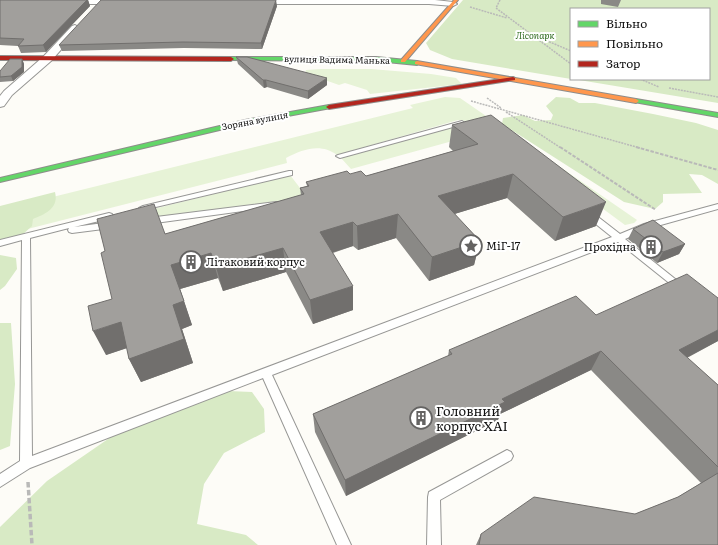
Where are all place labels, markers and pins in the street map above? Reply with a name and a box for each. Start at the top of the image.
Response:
place icon: МіГ-17 [458,233,484,259]
building icon: Прохідна [638,234,664,260]
place label: МіГ-17 [486,237,521,253]
place label: Прохідна [584,238,636,254]
building icon: Літаковий корпус [178,249,204,275]
place label: Літаковий корпус [206,253,305,269]
place label: Головний корпус ХАІ [436,401,508,435]
building icon: Головний корпус ХАІ [408,405,434,431]

